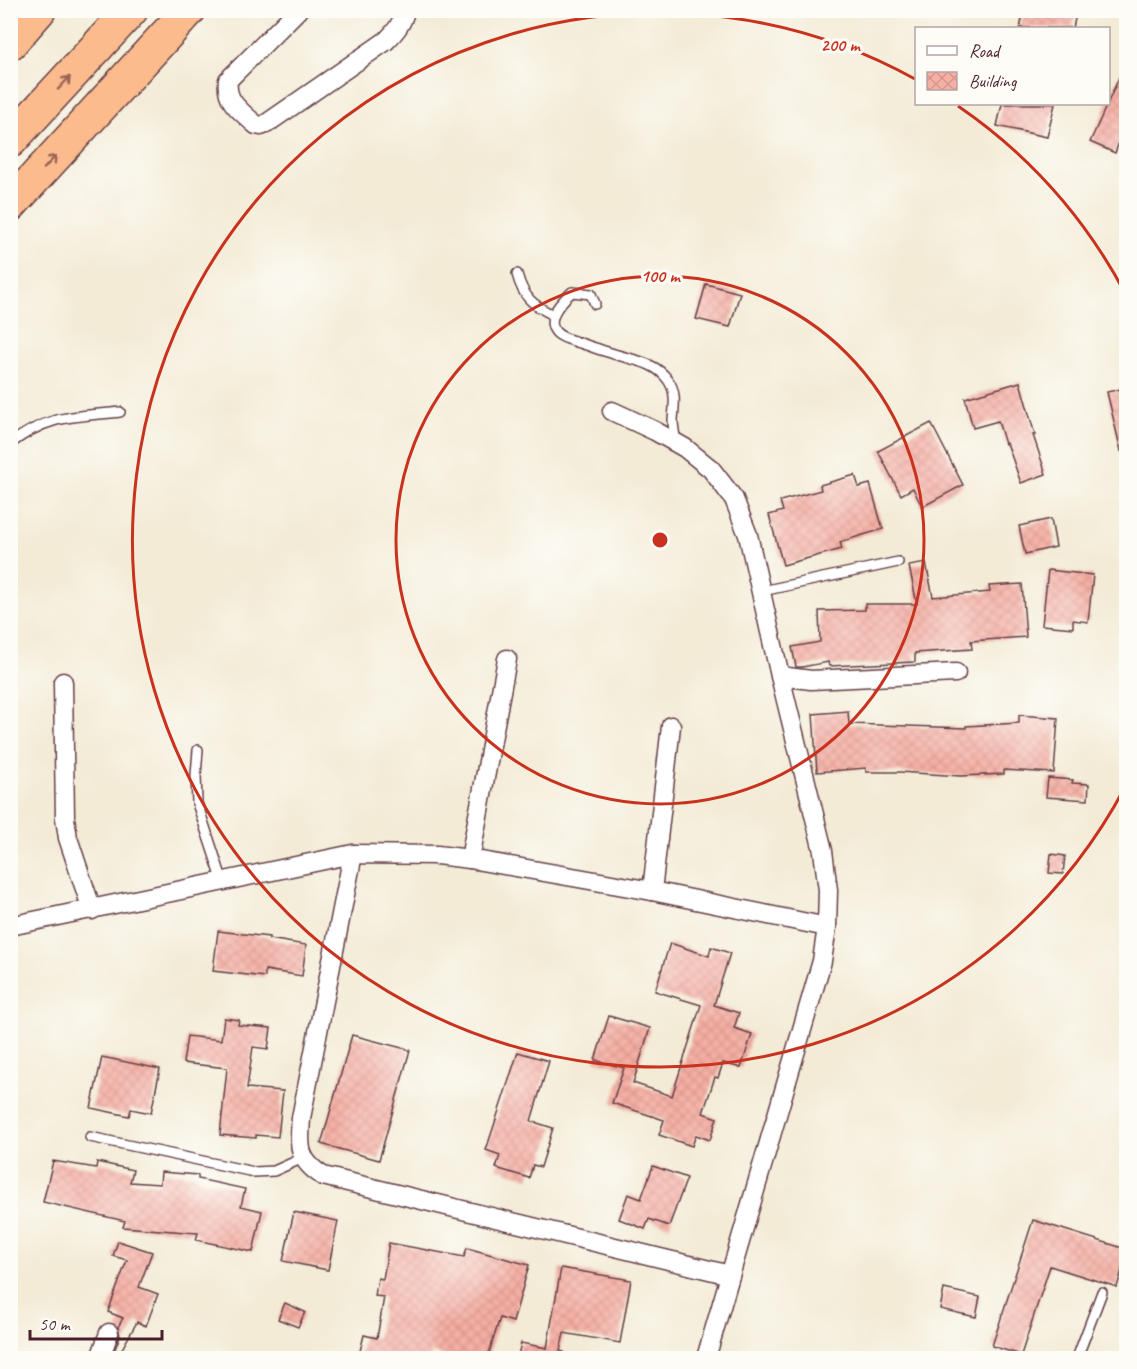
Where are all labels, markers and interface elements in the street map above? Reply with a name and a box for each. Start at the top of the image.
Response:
legend [915,27,1110,105]
text: 200 m [821,34,861,56]
text: Road [969,40,1002,62]
text: Building [969,70,1018,92]
one-way arrow [57,75,71,90]
one-way arrow [43,155,57,170]
text: 100 m [641,265,681,287]
centre of rings [650,530,670,550]
scale bar [30,1303,162,1341]
text: 50 m [39,1313,72,1335]

